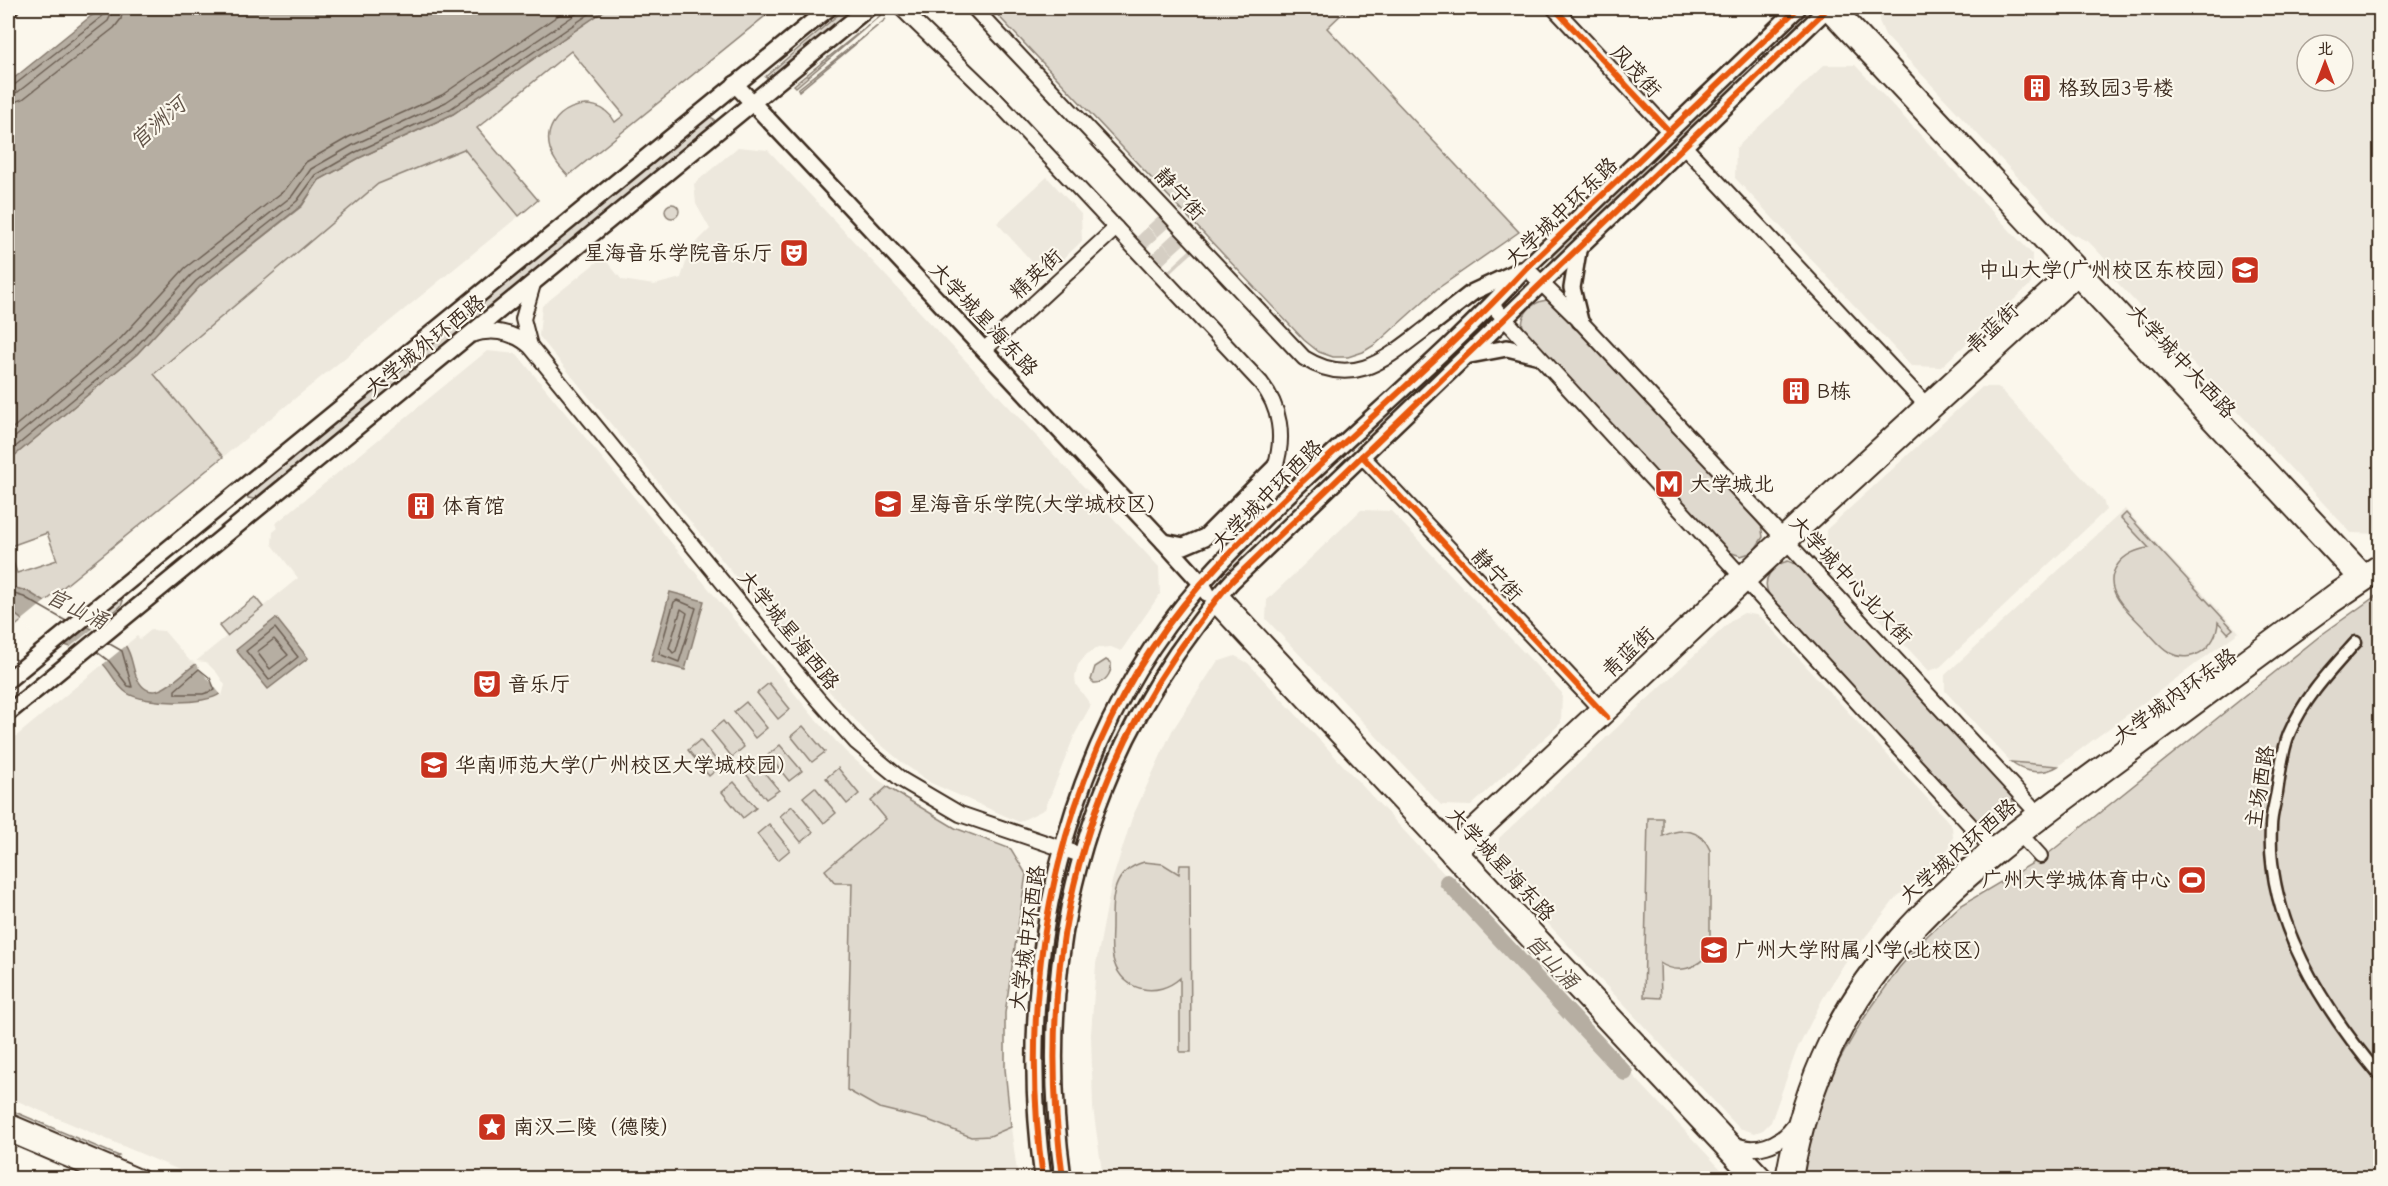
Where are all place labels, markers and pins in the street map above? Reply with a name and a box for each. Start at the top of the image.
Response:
building icon: 格致园3号楼 [2021,72,2053,104]
place label: 格致园3号楼 [2058,76,2174,100]
theatre icon: 星海音乐学院音乐厅 [778,237,810,269]
place label: 星海音乐学院音乐厅 [584,241,773,265]
school or university icon: 中山大学(广州校区东校园) [2229,254,2261,286]
place label: 中山大学(广州校区东校园) [1978,258,2224,282]
building icon: B栋 [1780,375,1812,407]
place label: B栋 [1817,379,1851,403]
metro station icon: 大学城北 [1653,468,1685,500]
place label: 大学城北 [1690,472,1774,496]
school or university icon: 星海音乐学院(大学城校区) [872,488,904,520]
building icon: 体育馆 [405,490,437,522]
place label: 星海音乐学院(大学城校区) [909,492,1155,516]
place label: 体育馆 [442,494,505,518]
theatre icon: 音乐厅 [471,668,503,700]
place label: 音乐厅 [508,672,571,696]
school or university icon: 华南师范大学(广州校区大学城校园) [418,749,450,781]
place label: 华南师范大学(广州校区大学城校园) [455,753,785,777]
sports icon: 广州大学城体育中心 [2176,864,2208,896]
place label: 广州大学城体育中心 [1982,868,2171,892]
school or university icon: 广州大学附属小学(北校区) [1698,934,1730,966]
place label: 广州大学附属小学(北校区) [1735,938,1981,962]
place icon: 南汉二陵（德陵） [476,1111,508,1143]
place label: 南汉二陵（德陵） [513,1115,681,1139]

